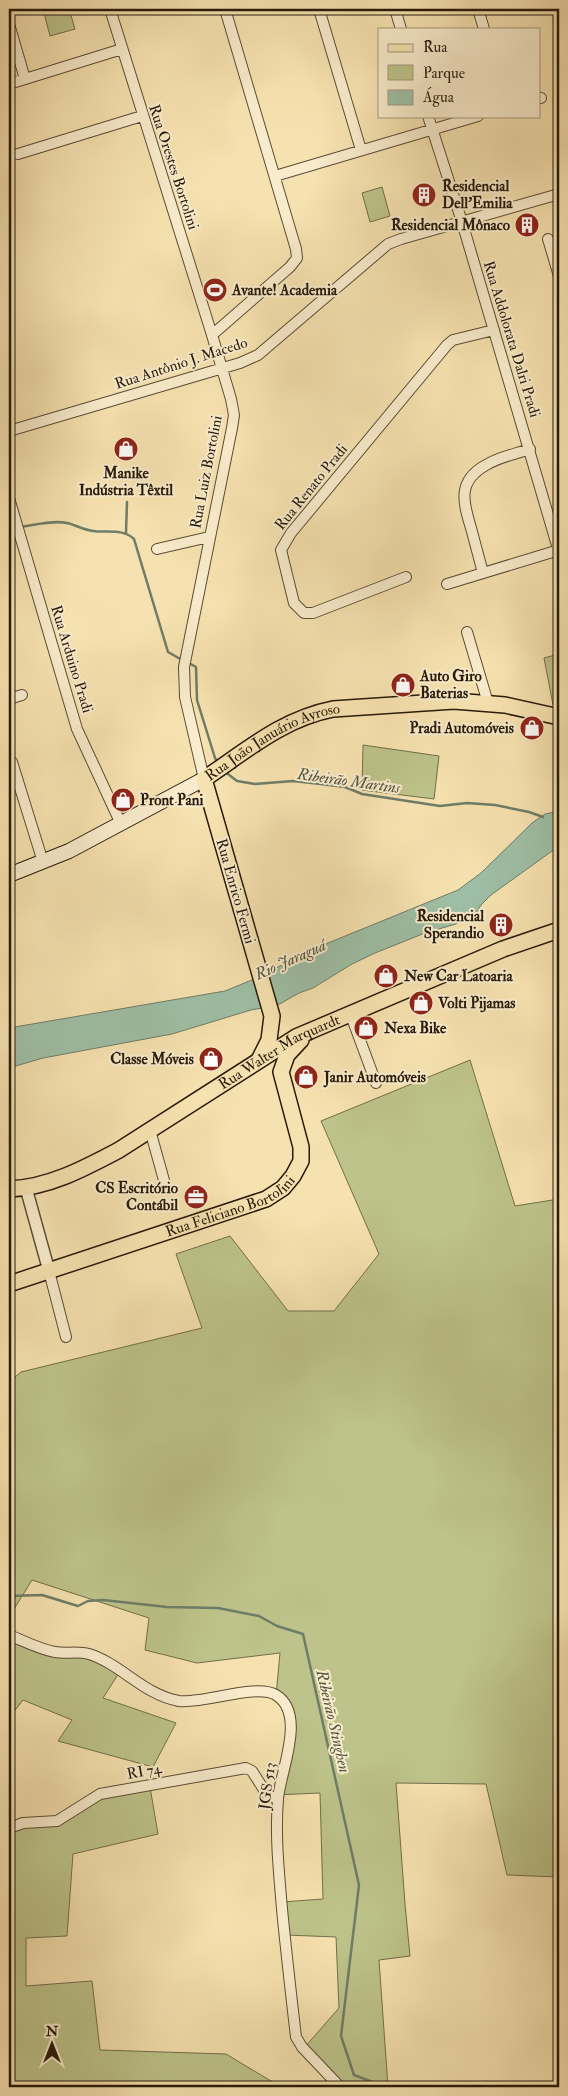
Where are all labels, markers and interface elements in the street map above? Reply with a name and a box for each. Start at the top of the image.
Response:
legend [378,28,540,118]
text: Rua [423,38,448,57]
text: Parque [423,64,465,83]
text: Água [422,86,455,107]
street label: Rua Orestes Bortolini [144,102,203,232]
place label: Residencial Dell'Emilia [442,177,513,213]
building icon: Residencial Dell'Emilia [411,182,437,208]
building icon: Residencial Mônaco [514,212,540,238]
place label: Residencial Mônaco [391,216,511,235]
street label: Rua Addolorata Dalri Pradi [479,259,544,420]
sports icon: Avante! Academia [202,277,228,303]
place label: Avante! Academia [231,281,338,300]
street label: Rua Antônio J. Macedo [112,333,250,395]
street label: Rua Luiz Bortolini [186,414,227,530]
shop icon: Manike Indústria Têxtil [113,436,139,462]
street label: Rua Renato Pradi [271,440,352,534]
place label: Manike Indústria Têxtil [79,464,173,500]
street label: Rua Arduino Pradi [46,603,97,715]
place label: Auto Giro Baterias [419,667,482,703]
shop icon: Auto Giro Baterias [390,672,416,698]
street label: Rua João Januário Ayroso [202,700,340,786]
shop icon: Pradi Automóveis [519,715,545,741]
place label: Pradi Automóveis [409,719,514,738]
water label: Ribeirão Martins [295,764,402,798]
shop icon: Pront Pani [110,787,136,813]
place label: Pront Pani [140,791,203,810]
street label: Rua Enrico Fermi [211,836,260,946]
place label: Residencial Sperandio [417,907,485,944]
building icon: Residencial Sperandio [488,912,514,938]
water label: Rio Jaraguá [251,935,331,985]
shop icon: New Car Latoaria [373,963,399,989]
place label: New Car Latoaria [403,967,513,986]
shop icon: Volti Pijamas [408,990,434,1016]
place label: Volti Pijamas [437,994,516,1013]
street label: Rua Walter Marquardt [215,1010,343,1094]
shop icon: Nexa Bike [353,1015,379,1041]
place label: Nexa Bike [383,1019,447,1038]
shop icon: Classe Móveis [198,1046,224,1072]
place label: Classe Móveis [110,1050,194,1069]
shop icon: Janir Automóveis [293,1064,319,1090]
place label: Janir Automóveis [323,1068,426,1088]
street label: Rua Feliciano Bortolini [163,1172,299,1242]
place label: CS Escritório Contábil [95,1179,179,1215]
office icon: CS Escritório Contábil [183,1184,209,1210]
water label: Ribeirão Stinghen [311,1667,355,1775]
street label: RI 74 [125,1759,164,1784]
street label: JGS 513 [255,1761,281,1812]
north arrow [28,2018,78,2068]
text: N [45,2023,59,2040]

